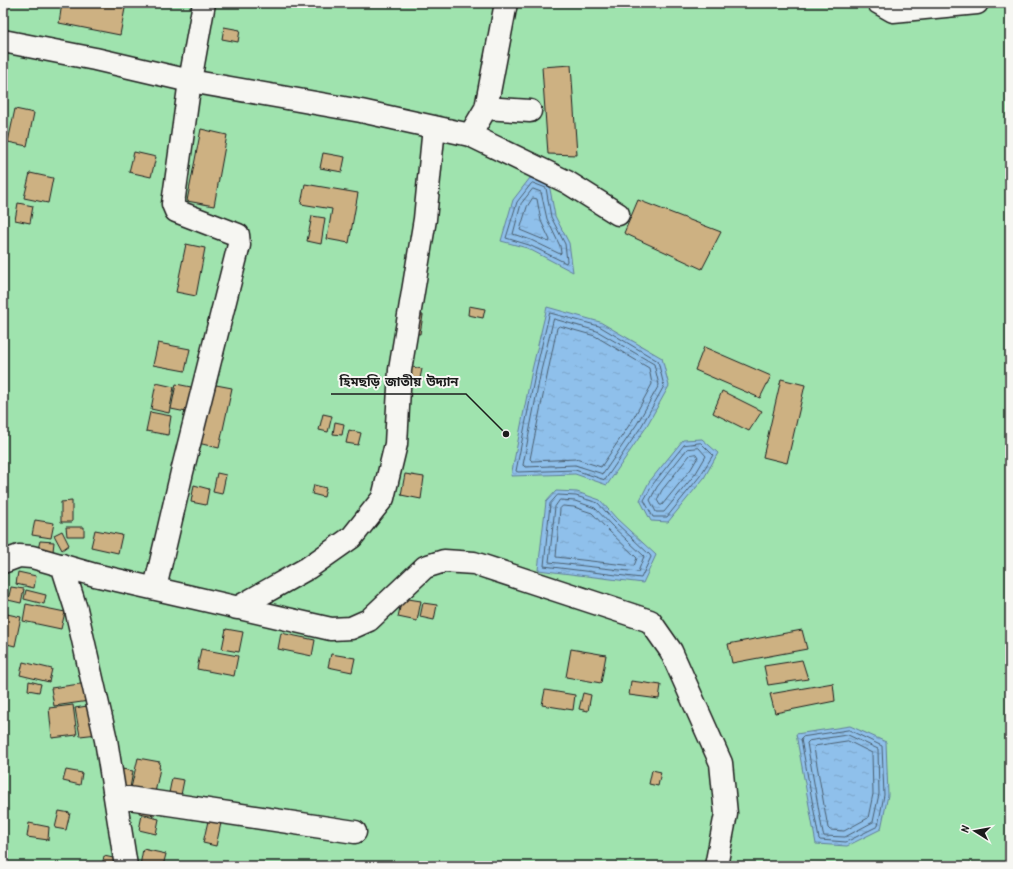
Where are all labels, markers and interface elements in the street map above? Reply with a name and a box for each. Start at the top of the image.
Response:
callout: হিমছড়ি জাতীয় উদ্যান [331,369,466,394]
text: হিমছড়ি জাতীয় উদ্যান [339,372,459,393]
north arrow [955,811,995,851]
text: N [957,824,976,834]

